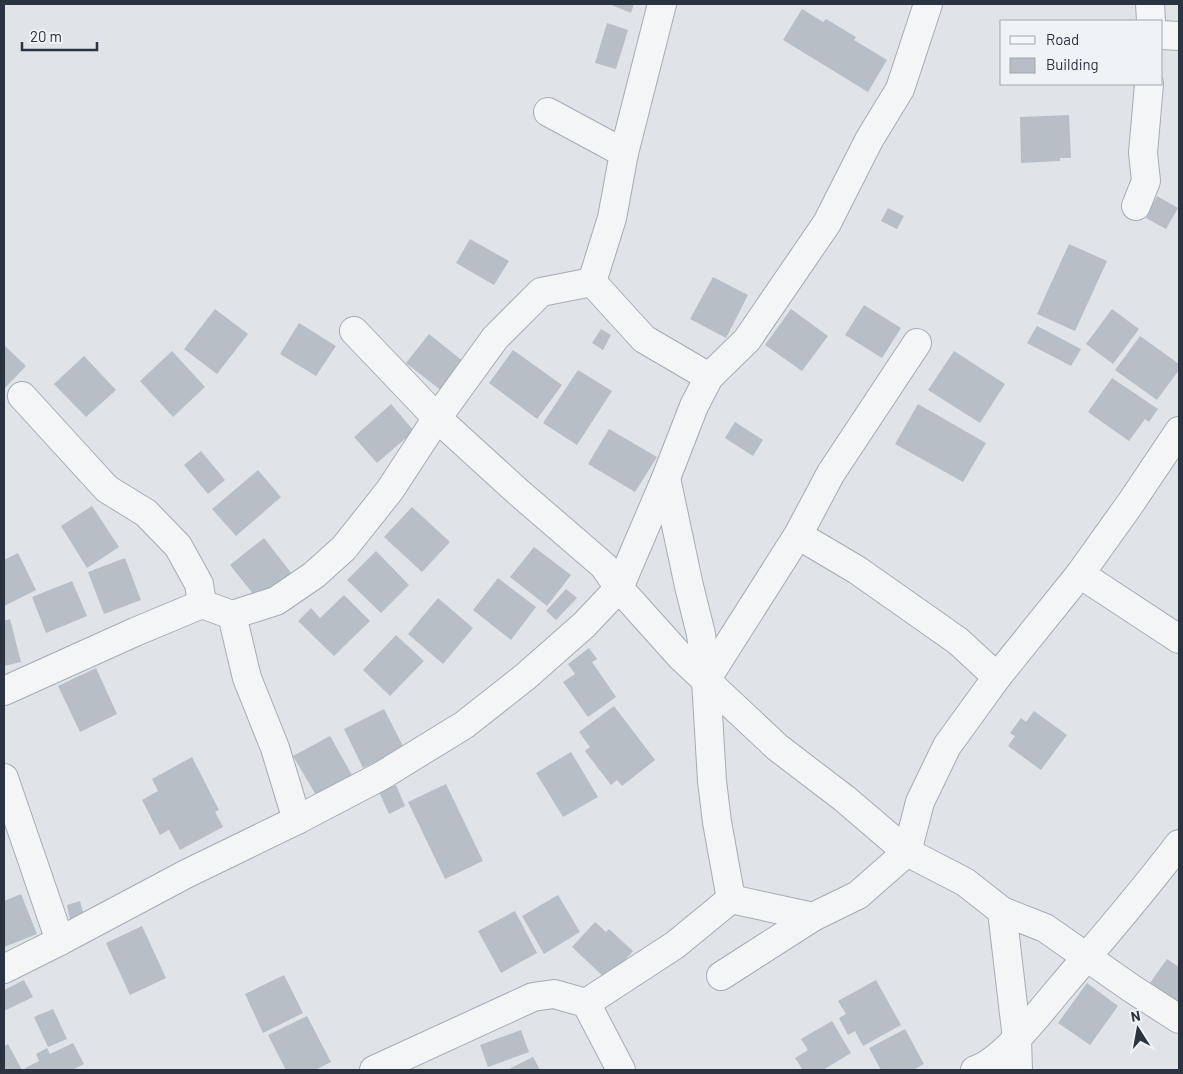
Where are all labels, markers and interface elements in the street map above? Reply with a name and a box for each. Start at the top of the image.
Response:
scale bar [22,20,98,52]
legend [1000,20,1163,85]
text: 20 m [30,27,62,45]
text: Road [1046,30,1079,48]
text: Building [1046,55,1099,73]
north arrow [1113,1004,1163,1054]
text: N [1129,1007,1142,1025]

